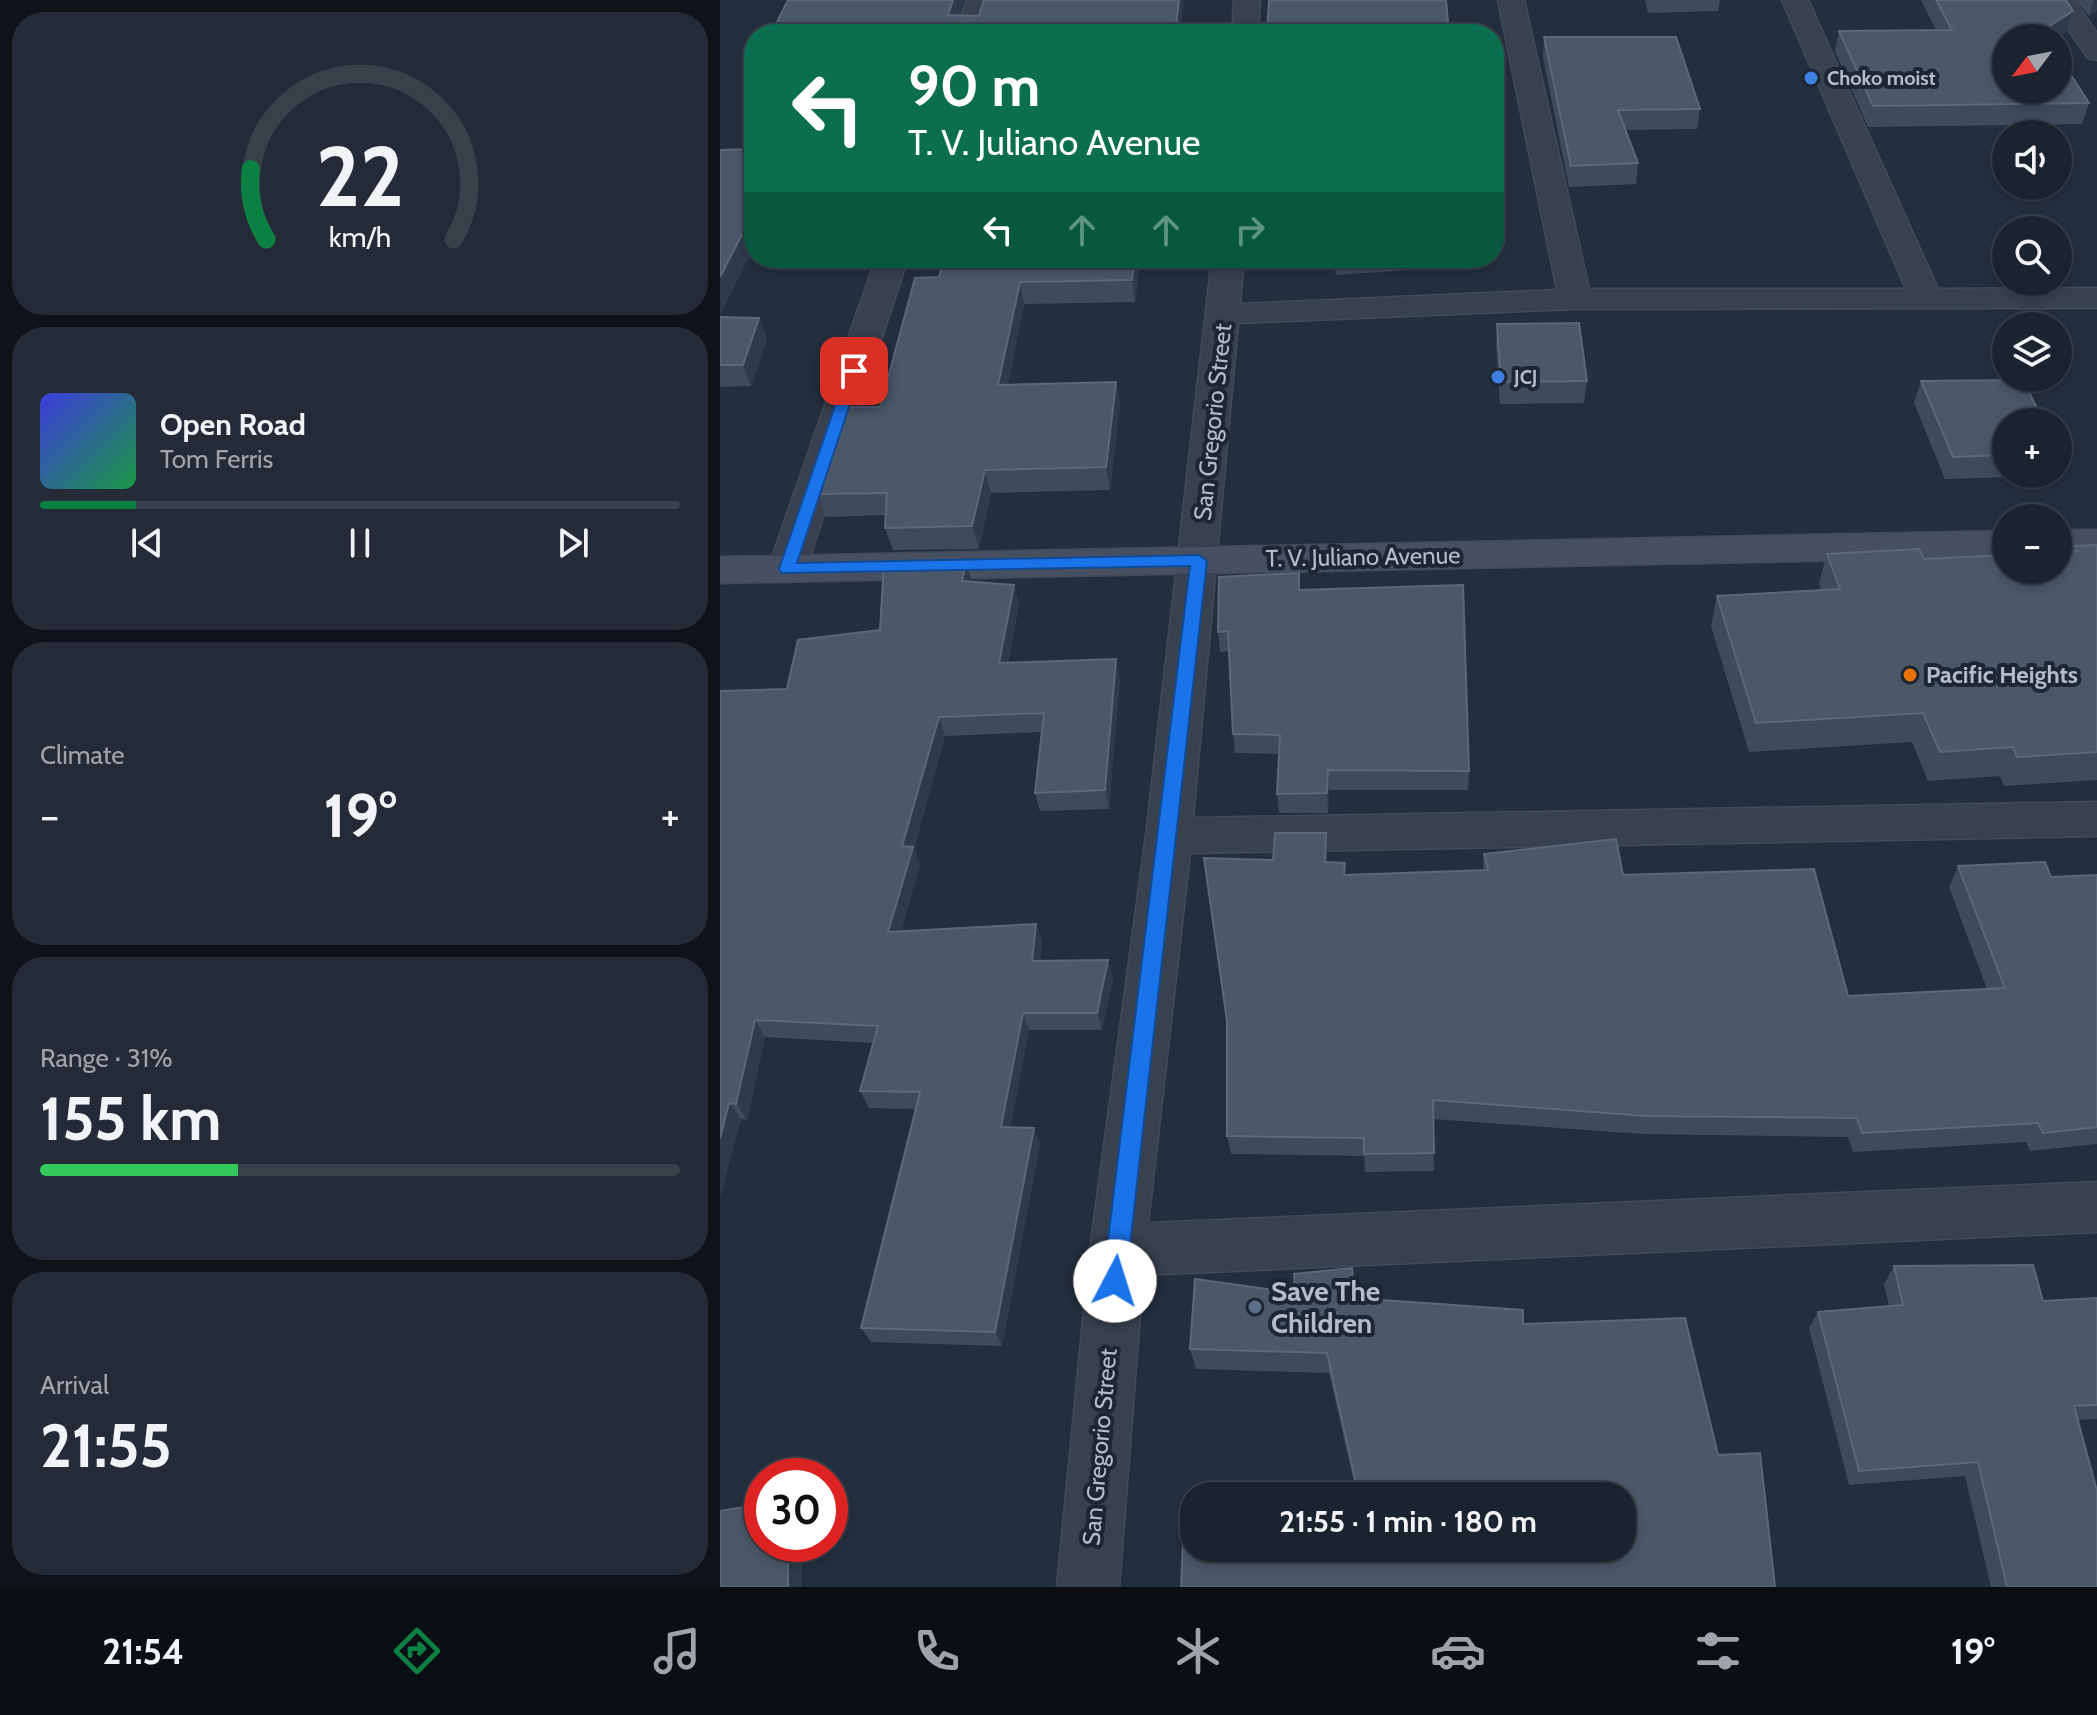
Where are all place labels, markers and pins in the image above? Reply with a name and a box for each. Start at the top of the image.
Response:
place label: Choko moist [1827,66,1936,90]
marker: Choko moist [1802,69,1820,87]
pin [820,337,888,405]
place label: JCJ [1513,365,1537,389]
marker: JCJ [1489,368,1507,386]
place label: Pacific Heights [1926,660,2078,689]
marker: Pacific Heights [1901,666,1919,684]
place label: Save The Children [1271,1274,1380,1340]
marker: Save The Children [1246,1298,1264,1316]

